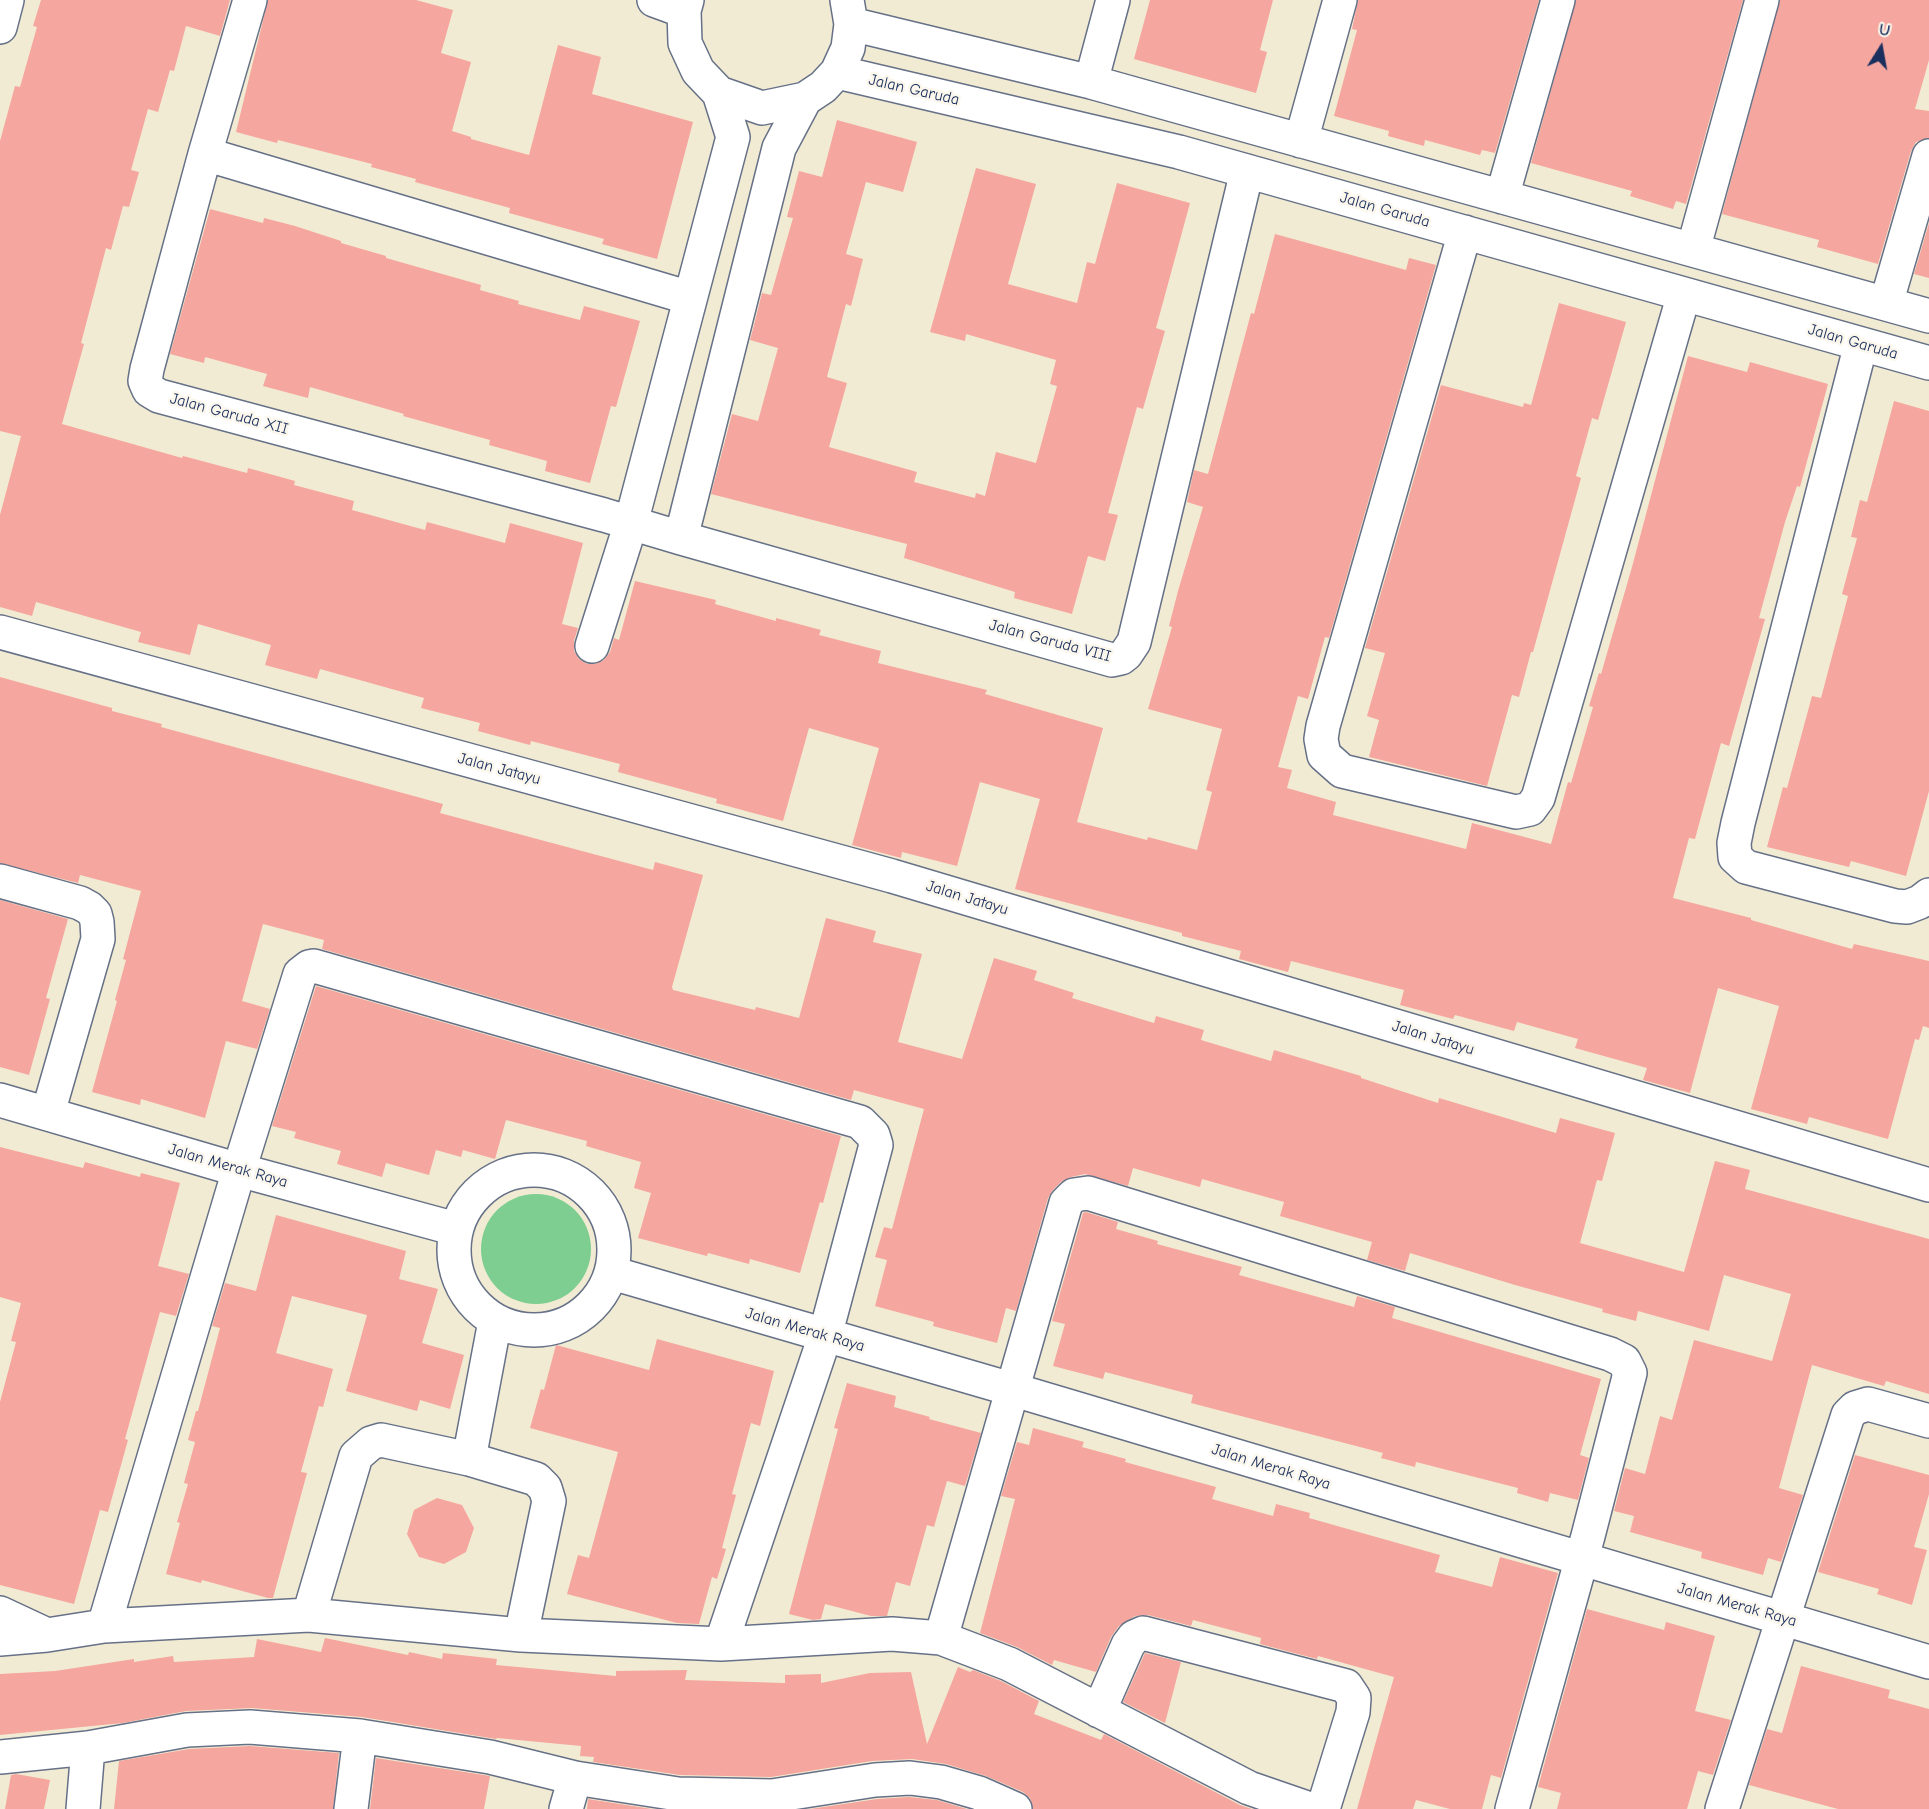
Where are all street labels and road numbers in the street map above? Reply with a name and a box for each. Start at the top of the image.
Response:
street label: Jalan Garuda [867,70,961,110]
street label: Jalan Garuda [1338,188,1432,232]
street label: Jalan Garuda [1806,320,1900,364]
street label: Jalan Garuda XII [168,389,290,439]
street label: Jalan Garuda VIII [987,616,1113,666]
street label: Jalan Jatayu [456,749,542,789]
street label: Jalan Jatayu [924,876,1010,920]
street label: Jalan Jatayu [1390,1016,1476,1060]
street label: Jalan Merak Raya [166,1140,290,1192]
street label: Jalan Merak Raya [743,1304,867,1356]
street label: Jalan Merak Raya [1209,1440,1333,1494]
street label: Jalan Merak Raya [1675,1579,1799,1631]

